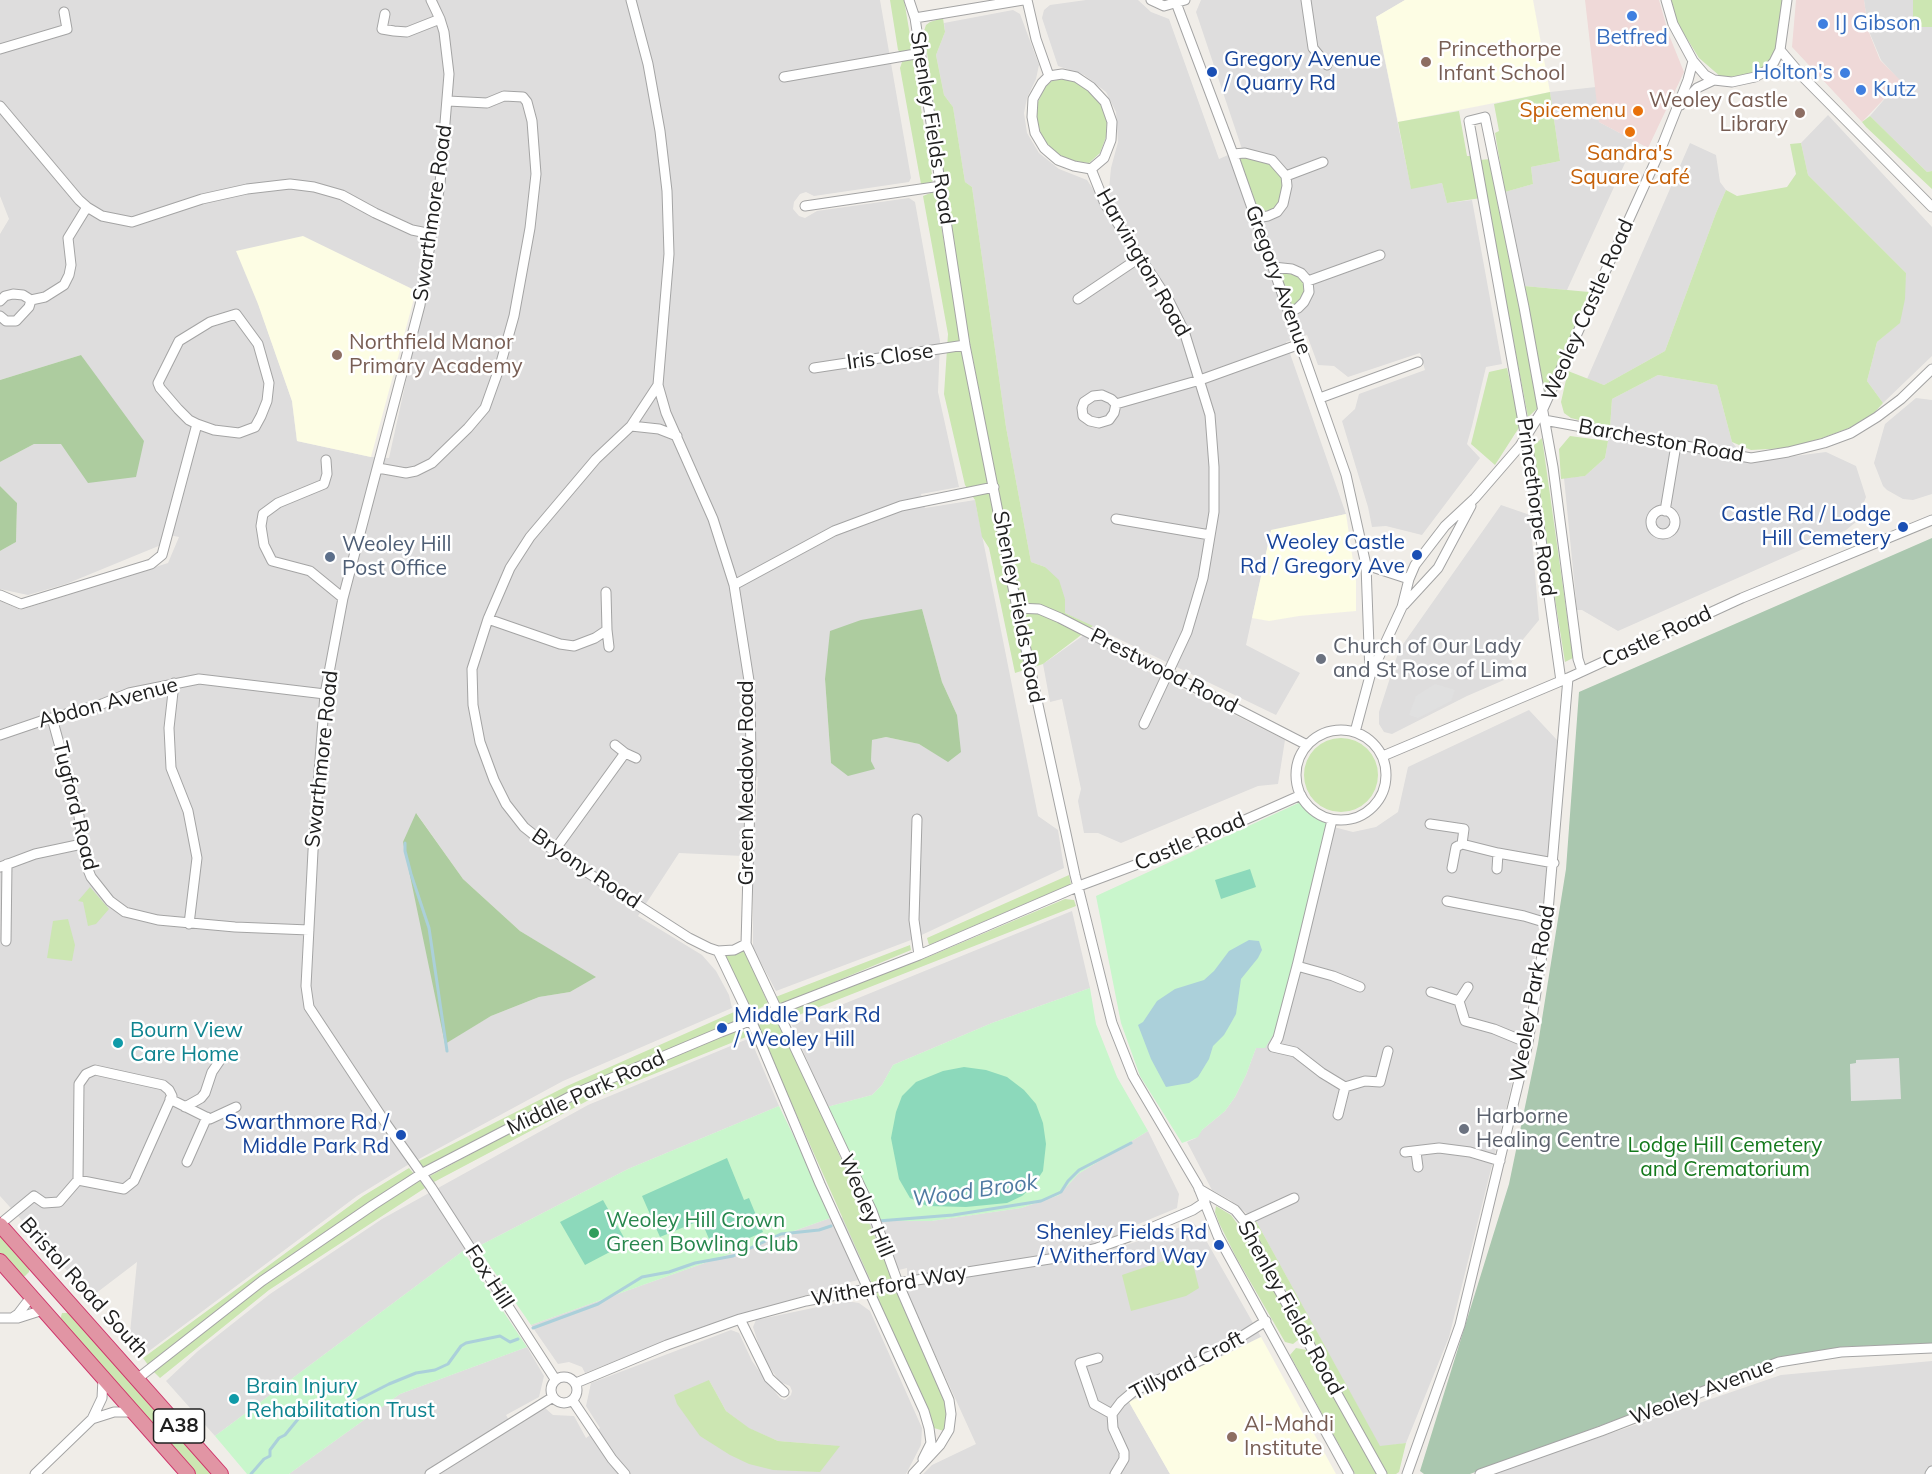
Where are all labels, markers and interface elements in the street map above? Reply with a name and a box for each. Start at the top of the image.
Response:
marker: Betfred [1625,9,1639,23]
place label: IJ Gibson [1835,11,1920,37]
marker: IJ Gibson [1816,17,1830,31]
place label: Betfred [1596,25,1668,51]
street label: Shenley Fields Road [904,30,960,226]
place label: Princethorpe Infant School [1438,37,1565,87]
place label: Gregory Avenue / Quarry Rd [1224,47,1381,97]
marker: Princethorpe Infant School [1419,55,1433,69]
place label: Holton's [1753,60,1833,86]
marker: Gregory Avenue / Quarry Rd [1205,65,1219,79]
marker: Holton's [1838,66,1852,80]
place label: Kutz [1873,77,1916,103]
marker: Kutz [1854,83,1868,97]
place label: Weoley Castle Library [1649,88,1788,138]
place label: Spicemenu [1519,98,1626,124]
marker: Spicemenu [1631,104,1645,118]
marker: Weoley Castle Library [1793,106,1807,120]
street label: Swarthmore Road [408,123,458,303]
marker: Sandra's Square Café [1623,125,1637,139]
place label: Sandra's Square Café [1570,141,1690,191]
street label: Harvington Road [1090,185,1196,341]
street label: Gregory Avenue [1239,202,1317,358]
street label: Weoley Castle Road [1537,215,1639,405]
place label: Northfield Manor Primary Academy [349,330,523,380]
street label: Iris Close [845,338,935,376]
marker: Northfield Manor Primary Academy [330,348,344,362]
street label: Barcheston Road [1576,414,1746,468]
street label: Princethorpe Road [1511,416,1561,598]
place label: Castle Rd / Lodge Hill Cemetery [1721,502,1891,552]
street label: Shenley Fields Road [987,509,1049,705]
marker: Castle Rd / Lodge Hill Cemetery [1896,520,1910,534]
place label: Weoley Castle Rd / Gregory Ave [1240,530,1405,580]
place label: Weoley Hill Post Office [342,532,452,582]
marker: Weoley Castle Rd / Gregory Ave [1410,548,1424,562]
marker: Weoley Hill Post Office [323,550,337,564]
street label: Castle Road [1598,601,1716,673]
street label: Prestwood Road [1086,623,1242,719]
place label: Church of Our Lady and St Rose of Lima [1333,634,1527,684]
marker: Church of Our Lady and St Rose of Lima [1314,652,1328,666]
street label: Swarthmore Road [300,669,344,849]
street label: Abdon Avenue [35,672,181,734]
street label: Green Meadow Road [734,680,760,886]
street label: Tugford Road [47,739,103,873]
street label: Castle Road [1131,807,1249,877]
street label: Bryony Road [527,823,645,915]
street label: Weoley Park Road [1505,903,1561,1085]
place label: Middle Park Rd / Weoley Hill [734,1003,881,1053]
place label: Bourn View Care Home [130,1018,243,1068]
marker: Middle Park Rd / Weoley Hill [715,1021,729,1035]
marker: Bourn View Care Home [111,1036,125,1050]
street label: Middle Park Road [503,1045,669,1141]
place label: Harborne Healing Centre [1476,1104,1620,1154]
place label: Swarthmore Rd / Middle Park Rd [224,1110,389,1160]
marker: Harborne Healing Centre [1457,1122,1471,1136]
marker: Swarthmore Rd / Middle Park Rd [394,1128,408,1142]
park label: Lodge Hill Cemetery and Crematorium [1627,1133,1823,1183]
street label: Weoley Hill [833,1151,899,1261]
water label: Wood Brook [911,1169,1039,1213]
place label: Weoley Hill Crown Green Bowling Club [606,1208,798,1258]
street label: Bristol Road South [14,1212,154,1364]
street label: Shenley Fields Road [1232,1217,1348,1399]
place label: Shenley Fields Rd / Witherford Way [1036,1220,1207,1270]
marker: Weoley Hill Crown Green Bowling Club [587,1226,601,1240]
marker: Shenley Fields Rd / Witherford Way [1212,1238,1226,1252]
street label: Fox Hill [459,1240,519,1314]
street label: Witherford Way [809,1260,969,1312]
street label: Tillyard Croft [1126,1326,1248,1406]
street label: Weoley Avenue [1627,1353,1777,1431]
place label: Brain Injury Rehabilitation Trust [246,1374,435,1424]
marker: Brain Injury Rehabilitation Trust [227,1392,241,1406]
road number: A38 [154,1409,204,1443]
place label: Al-Mahdi Institute [1244,1412,1334,1462]
marker: Al-Mahdi Institute [1225,1430,1239,1444]

